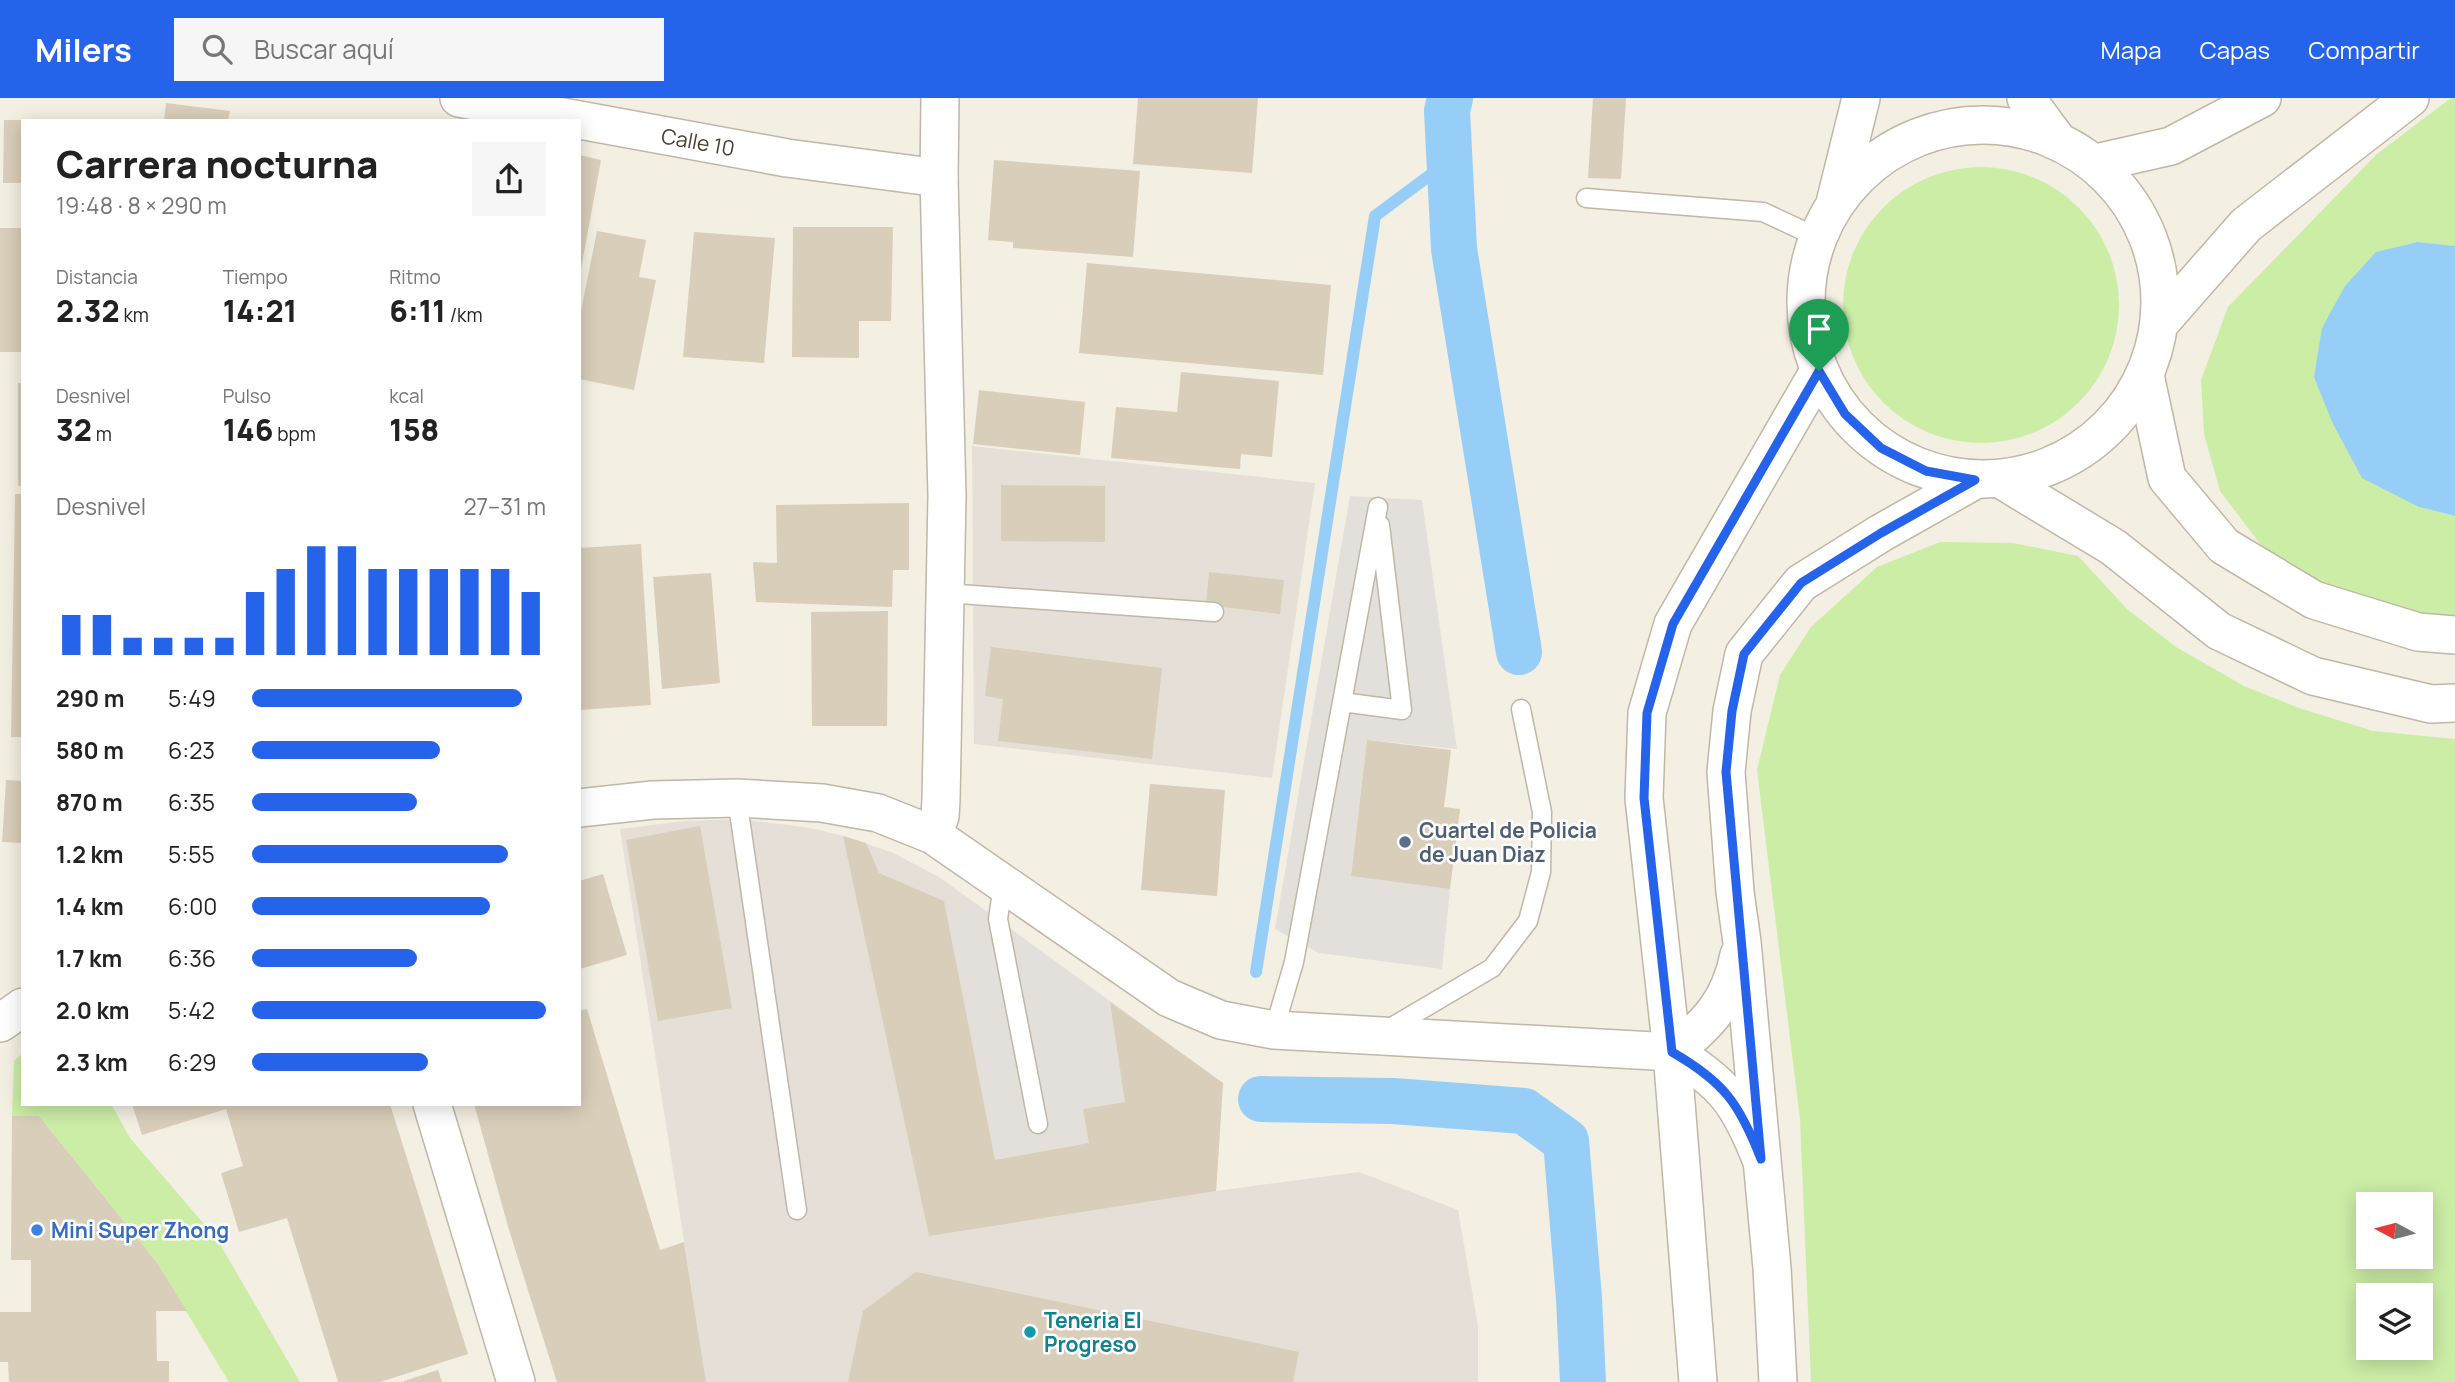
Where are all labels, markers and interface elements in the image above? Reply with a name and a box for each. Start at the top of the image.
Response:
search box [174,18,664,81]
text: Milers [35,27,132,72]
icon: search [198,30,236,68]
text: Buscar aquí [254,31,394,67]
text: Mapa [2101,33,2162,66]
text: Capas [2200,33,2270,66]
text: Compartir [2308,33,2420,66]
street label: Calle 10 [659,121,737,162]
text: Carrera nocturna [56,137,378,189]
button: share [472,142,546,216]
text: 19:48 · 8 × 290 m [56,189,227,221]
text: Distancia [56,264,138,290]
text: Tiempo [223,264,288,290]
text: Ritmo [389,264,441,290]
text: 2.32 [56,290,120,331]
text: 14:21 [223,290,297,331]
text: 6:11 [389,290,446,331]
pin [1789,299,1849,371]
text: km [120,302,149,328]
text: /km [446,302,483,328]
icon: arrive [1800,310,1838,348]
text: Desnivel [56,383,130,409]
text: Pulso [223,383,271,409]
text: kcal [389,383,424,409]
text: 32 [56,409,92,450]
text: 146 [223,409,273,450]
text: 158 [389,409,439,450]
text: m [92,421,112,447]
text: bpm [273,421,316,447]
text: Desnivel [56,490,146,522]
text: 27–31 m [463,490,546,522]
text: 290 m [56,682,124,714]
text: 5:49 [168,682,216,714]
text: 580 m [56,734,124,766]
text: 6:23 [168,734,215,766]
text: 870 m [56,786,123,818]
text: 6:35 [168,786,215,818]
place label: Cuartel de Policia de Juan Diaz [1419,816,1597,868]
marker: Cuartel de Policia de Juan Diaz [1397,834,1413,850]
text: 1.2 km [56,838,123,870]
text: 5:55 [168,838,215,870]
text: 1.4 km [56,890,124,922]
text: 6:00 [168,890,217,922]
text: 1.7 km [56,942,122,974]
text: 6:36 [168,942,216,974]
text: 2.0 km [56,994,129,1026]
text: 5:42 [168,994,215,1026]
text: 2.3 km [56,1046,128,1078]
text: 6:29 [168,1046,217,1078]
north arrow [2356,1192,2432,1269]
map controls [2356,1192,2433,1360]
place label: Mini Super Zhong [51,1216,229,1244]
marker: Mini Super Zhong [29,1222,45,1238]
button: layers [2356,1283,2433,1360]
place label: Teneria El Progreso [1044,1306,1142,1358]
marker: Teneria El Progreso [1022,1324,1038,1340]

